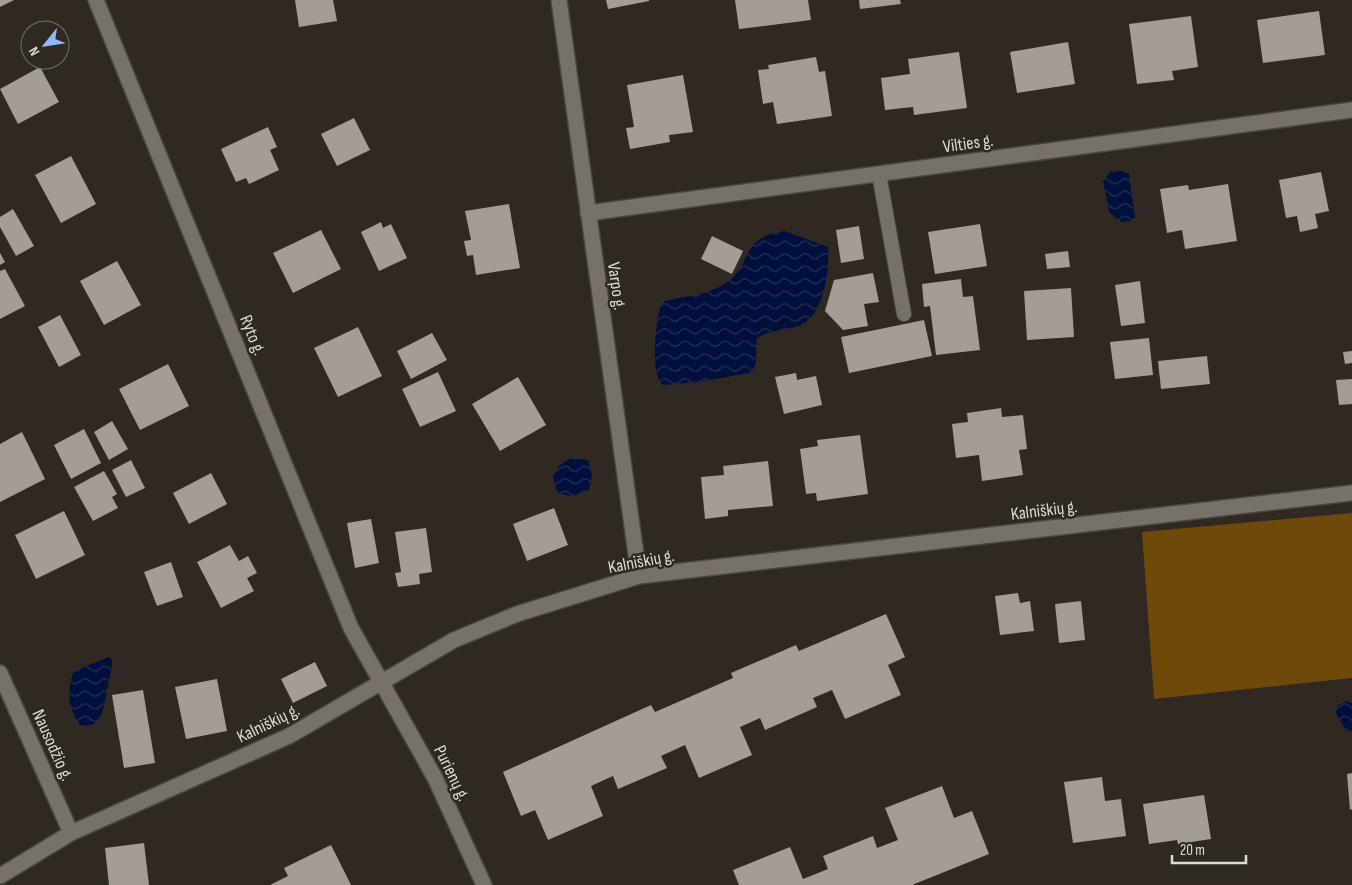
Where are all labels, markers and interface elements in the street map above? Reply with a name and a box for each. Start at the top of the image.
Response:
north arrow [20,20,70,70]
text: N [25,44,43,59]
street label: Vilties g. [941,130,995,157]
street label: Varpo g. [603,261,630,311]
street label: Ryto g. [235,312,270,358]
street label: Kalniškių g. [1010,496,1079,525]
street label: Kalniškių g. [606,545,676,578]
street label: Kalniškių g. [233,699,303,748]
street label: Nausodžio g. [28,706,78,784]
street label: Purienų g. [429,742,474,805]
scale bar [1172,832,1246,864]
text: 20 m [1180,841,1205,860]

